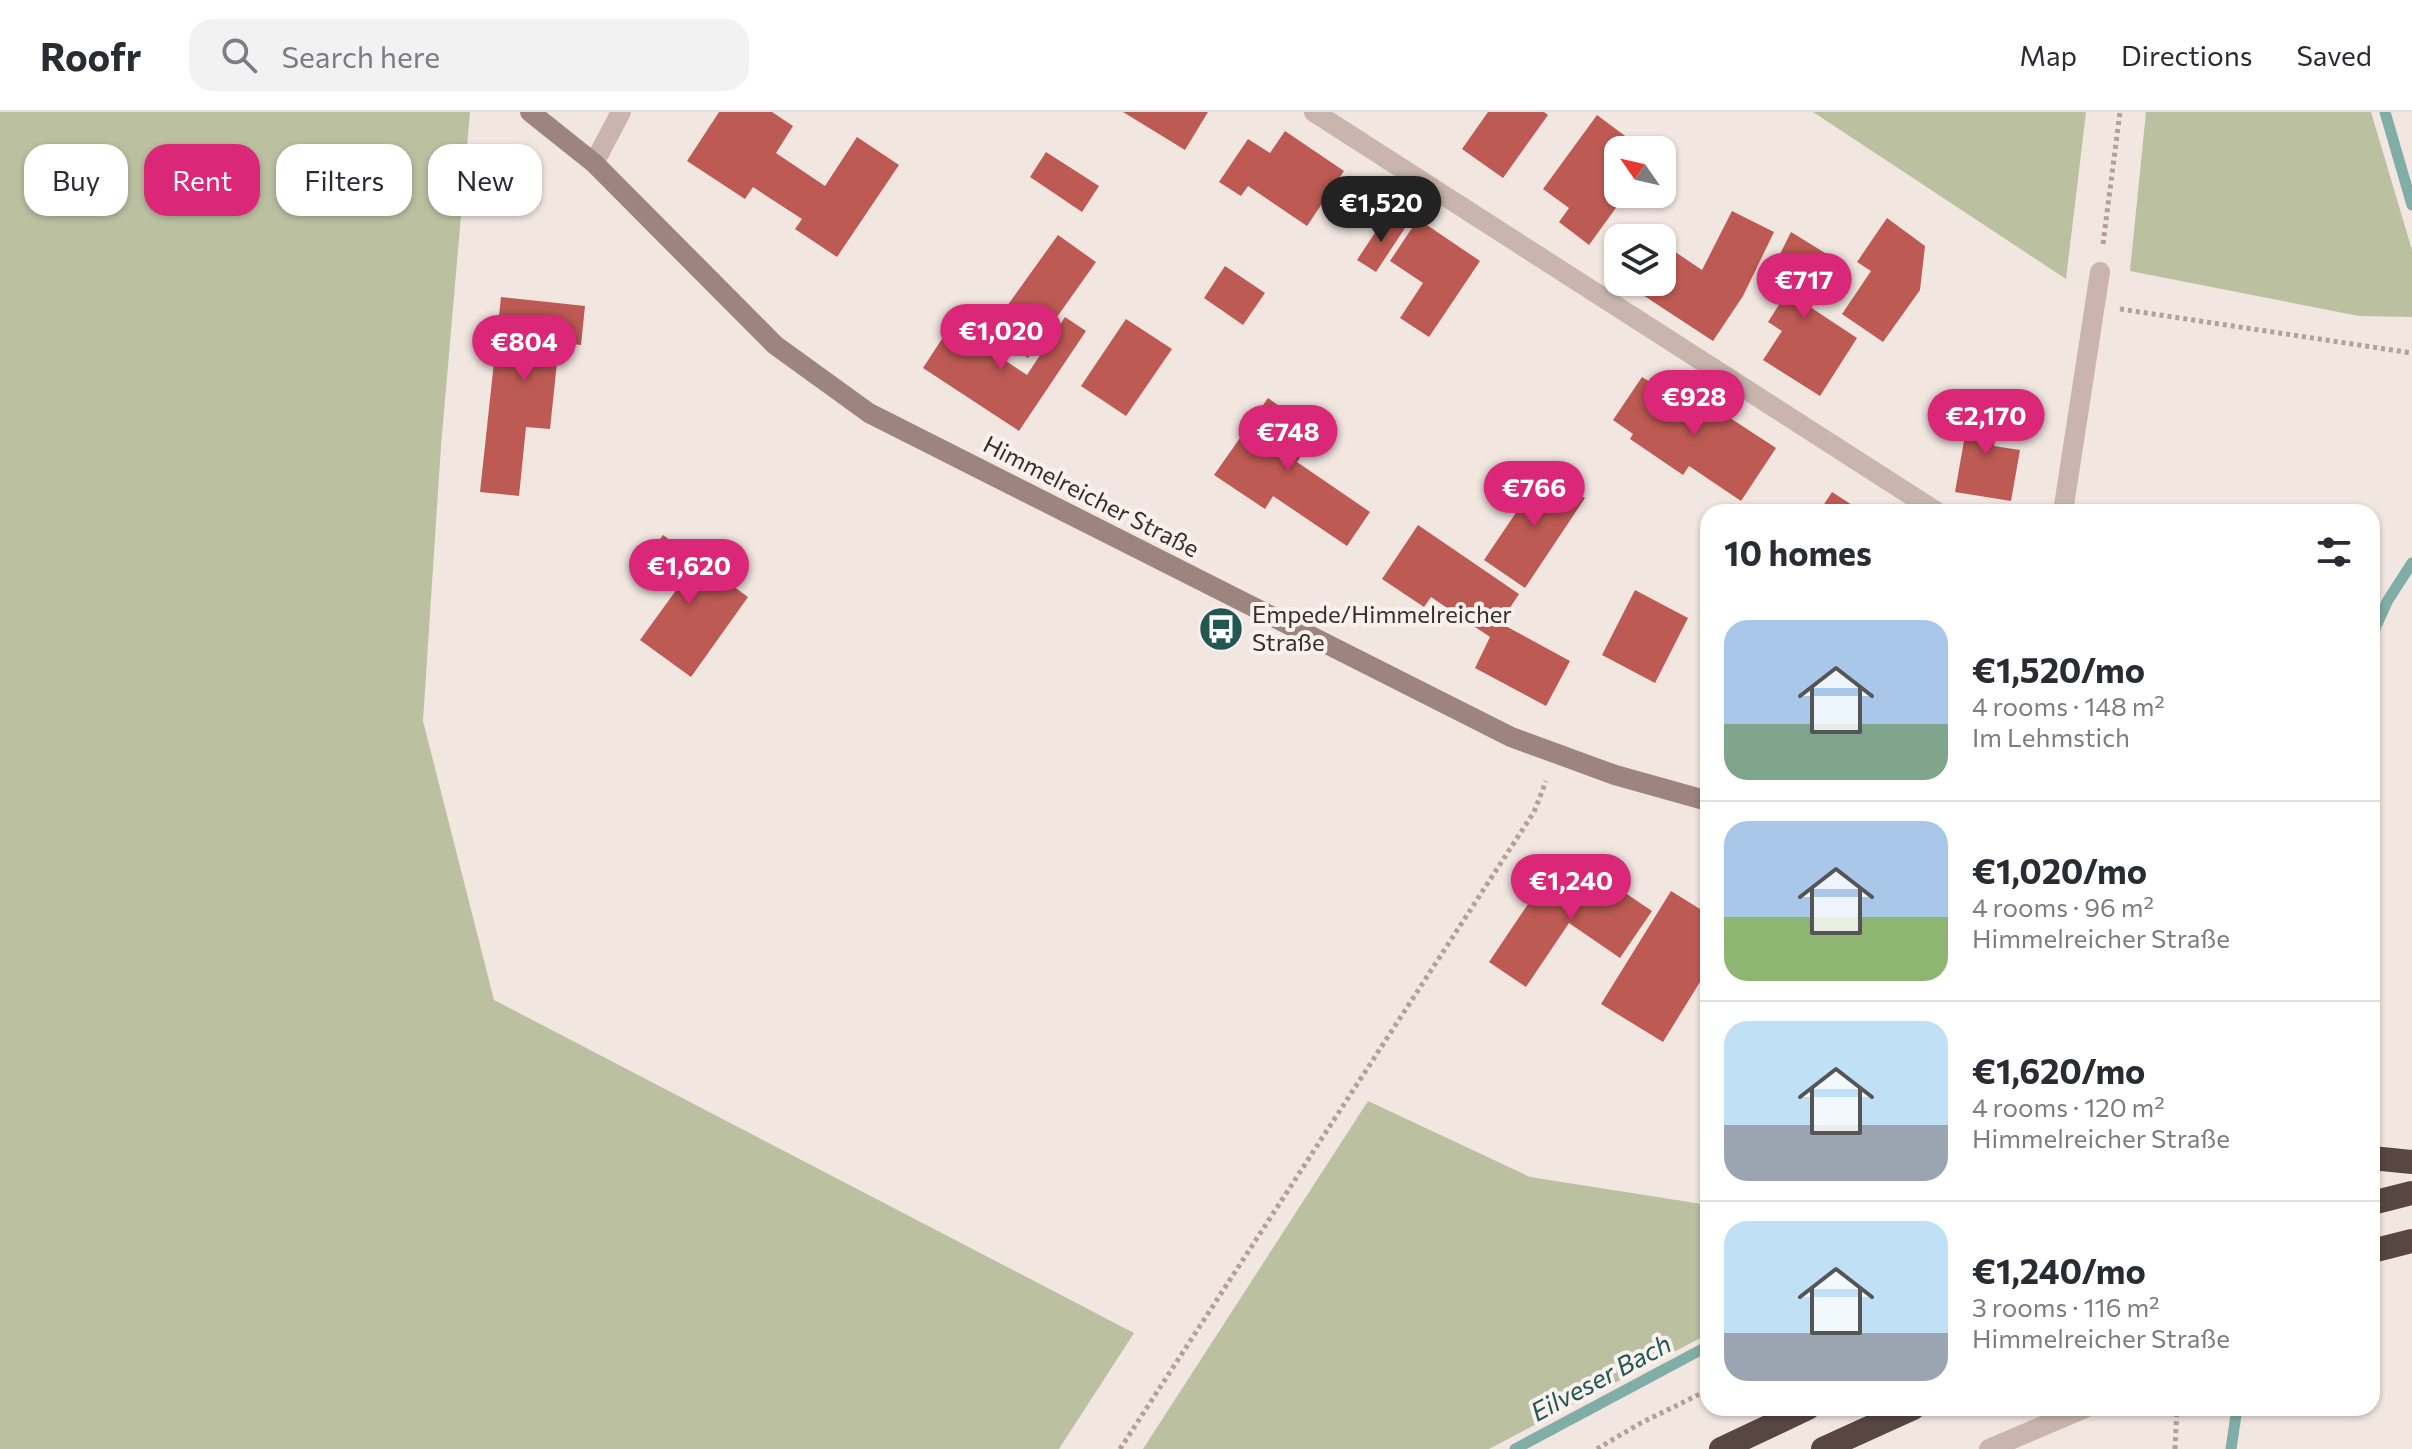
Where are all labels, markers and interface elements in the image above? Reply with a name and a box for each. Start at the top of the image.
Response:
search box [189,19,749,91]
text: Roofr [40,32,141,79]
icon: search [217,33,261,77]
text: Search here [281,37,440,74]
text: Map [2019,38,2077,72]
text: Directions [2121,38,2252,72]
text: Saved [2296,38,2372,72]
north arrow [1604,136,1676,208]
map controls [1604,136,1676,296]
chip: Buy [24,144,128,216]
chip: Rent [144,144,260,216]
chip: Filters [276,144,412,216]
chip: New [428,144,542,216]
pin: €1,520 [1316,176,1446,244]
text: €1,520 [1339,186,1423,217]
button: layers [1604,224,1676,296]
pin: €717 [1757,253,1851,321]
text: €717 [1775,263,1833,294]
pin: €1,020 [936,304,1066,372]
text: €1,020 [958,314,1044,345]
pin: €804 [477,315,571,383]
text: €804 [490,325,558,356]
pin: €928 [1647,370,1741,438]
text: €928 [1662,380,1726,411]
pin: €2,170 [1921,389,2051,457]
text: €2,170 [1946,399,2026,430]
pin: €748 [1241,405,1335,473]
text: €748 [1256,415,1320,446]
street label: Himmelreicher Straße [979,429,1204,563]
pin: €766 [1487,461,1581,529]
text: €766 [1502,471,1566,502]
icon: filters [2312,530,2356,574]
text: 10 homes [1724,531,1872,573]
pin: €1,620 [624,539,754,607]
text: €1,620 [647,549,731,580]
place label: Empede/Himmelreicher Straße [1252,599,1512,656]
bus stop icon: Empede/Himmelreicher Straße [1197,605,1245,653]
text: €1,520/mo [1972,648,2145,690]
icon: home [1788,652,1884,748]
text: 4 rooms · 148 m² [1972,690,2165,721]
text: Im Lehmstich [1972,721,2130,752]
text: €1,020/mo [1972,849,2147,891]
icon: home [1788,853,1884,949]
pin: €1,240 [1506,854,1636,922]
text: €1,240 [1529,864,1613,895]
text: 4 rooms · 96 m² [1972,891,2154,922]
text: Himmelreicher Straße [1972,922,2230,953]
text: €1,620/mo [1972,1049,2145,1091]
icon: home [1788,1053,1884,1149]
text: 4 rooms · 120 m² [1972,1091,2165,1122]
text: Himmelreicher Straße [1972,1122,2230,1153]
text: €1,240/mo [1972,1249,2146,1291]
icon: home [1788,1253,1884,1349]
text: 3 rooms · 116 m² [1972,1291,2160,1322]
text: Himmelreicher Straße [1972,1322,2230,1353]
water label: Eilveser Bach [1525,1327,1676,1427]

